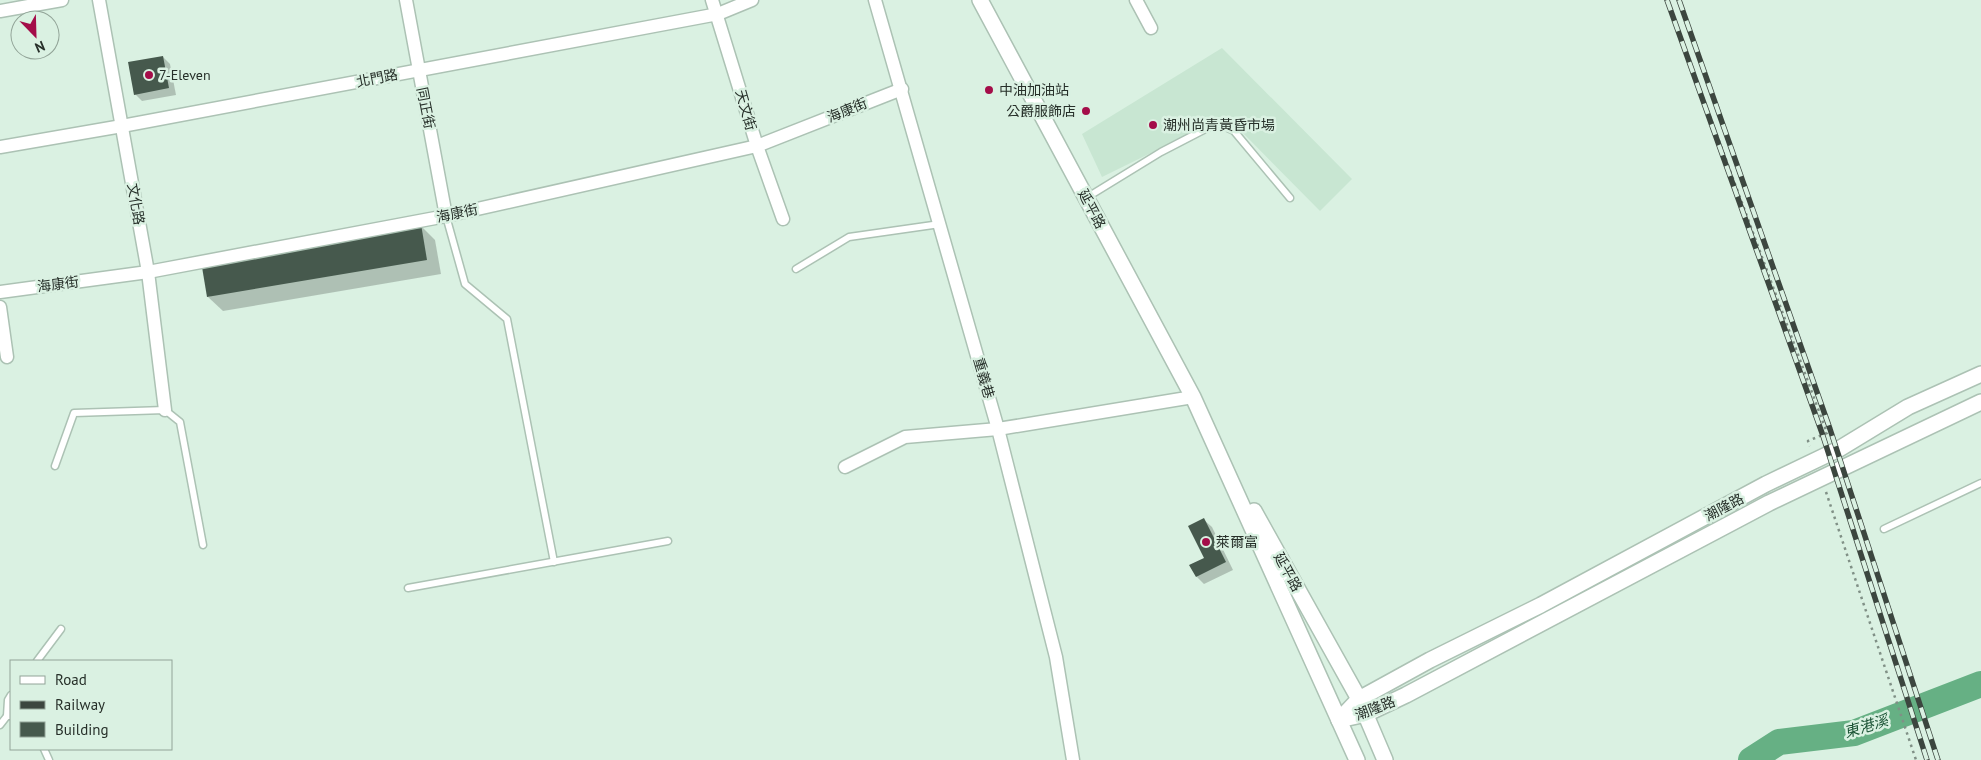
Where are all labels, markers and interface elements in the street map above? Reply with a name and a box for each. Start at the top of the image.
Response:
north arrow [10,10,60,60]
text: N [32,37,48,57]
street label: 北門路 [355,65,399,91]
place label: 7-Eleven [159,66,211,84]
marker: 7-Eleven [143,69,155,81]
place label: 中油加油站 [999,81,1069,99]
marker: 中油加油站 [983,84,995,96]
street label: 同正街 [413,86,439,130]
street label: 天文街 [732,87,760,133]
street label: 海康街 [824,94,870,126]
place label: 公爵服飾店 [1006,102,1076,120]
marker: 公爵服飾店 [1080,105,1092,117]
place label: 潮州尚青黃昏市場 [1163,116,1275,134]
marker: 潮州尚青黃昏市場 [1147,119,1159,131]
street label: 文化路 [123,182,149,226]
street label: 延平路 [1074,186,1110,232]
street label: 海康街 [435,200,479,226]
street label: 海康街 [36,273,80,295]
street label: 重義巷 [970,355,998,401]
street label: 潮隆路 [1701,489,1747,525]
place label: 萊爾富 [1216,533,1258,551]
marker: 萊爾富 [1200,536,1212,548]
street label: 延平路 [1270,549,1306,595]
legend [10,660,172,750]
text: Road [55,670,87,689]
street label: 潮隆路 [1352,692,1398,724]
text: Railway [55,695,105,714]
water label: 東港溪 [1842,710,1892,742]
text: Building [55,720,109,739]

